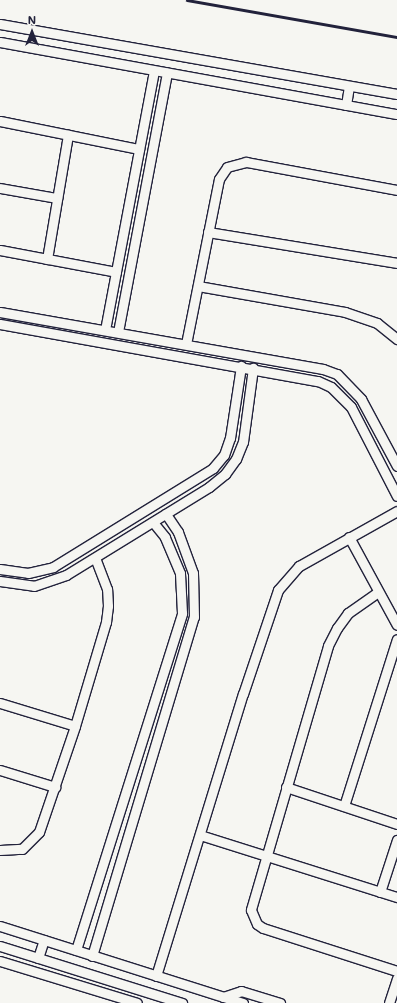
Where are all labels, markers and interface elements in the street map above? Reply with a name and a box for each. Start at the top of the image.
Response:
north arrow [12,12,52,52]
text: N [28,12,36,27]

